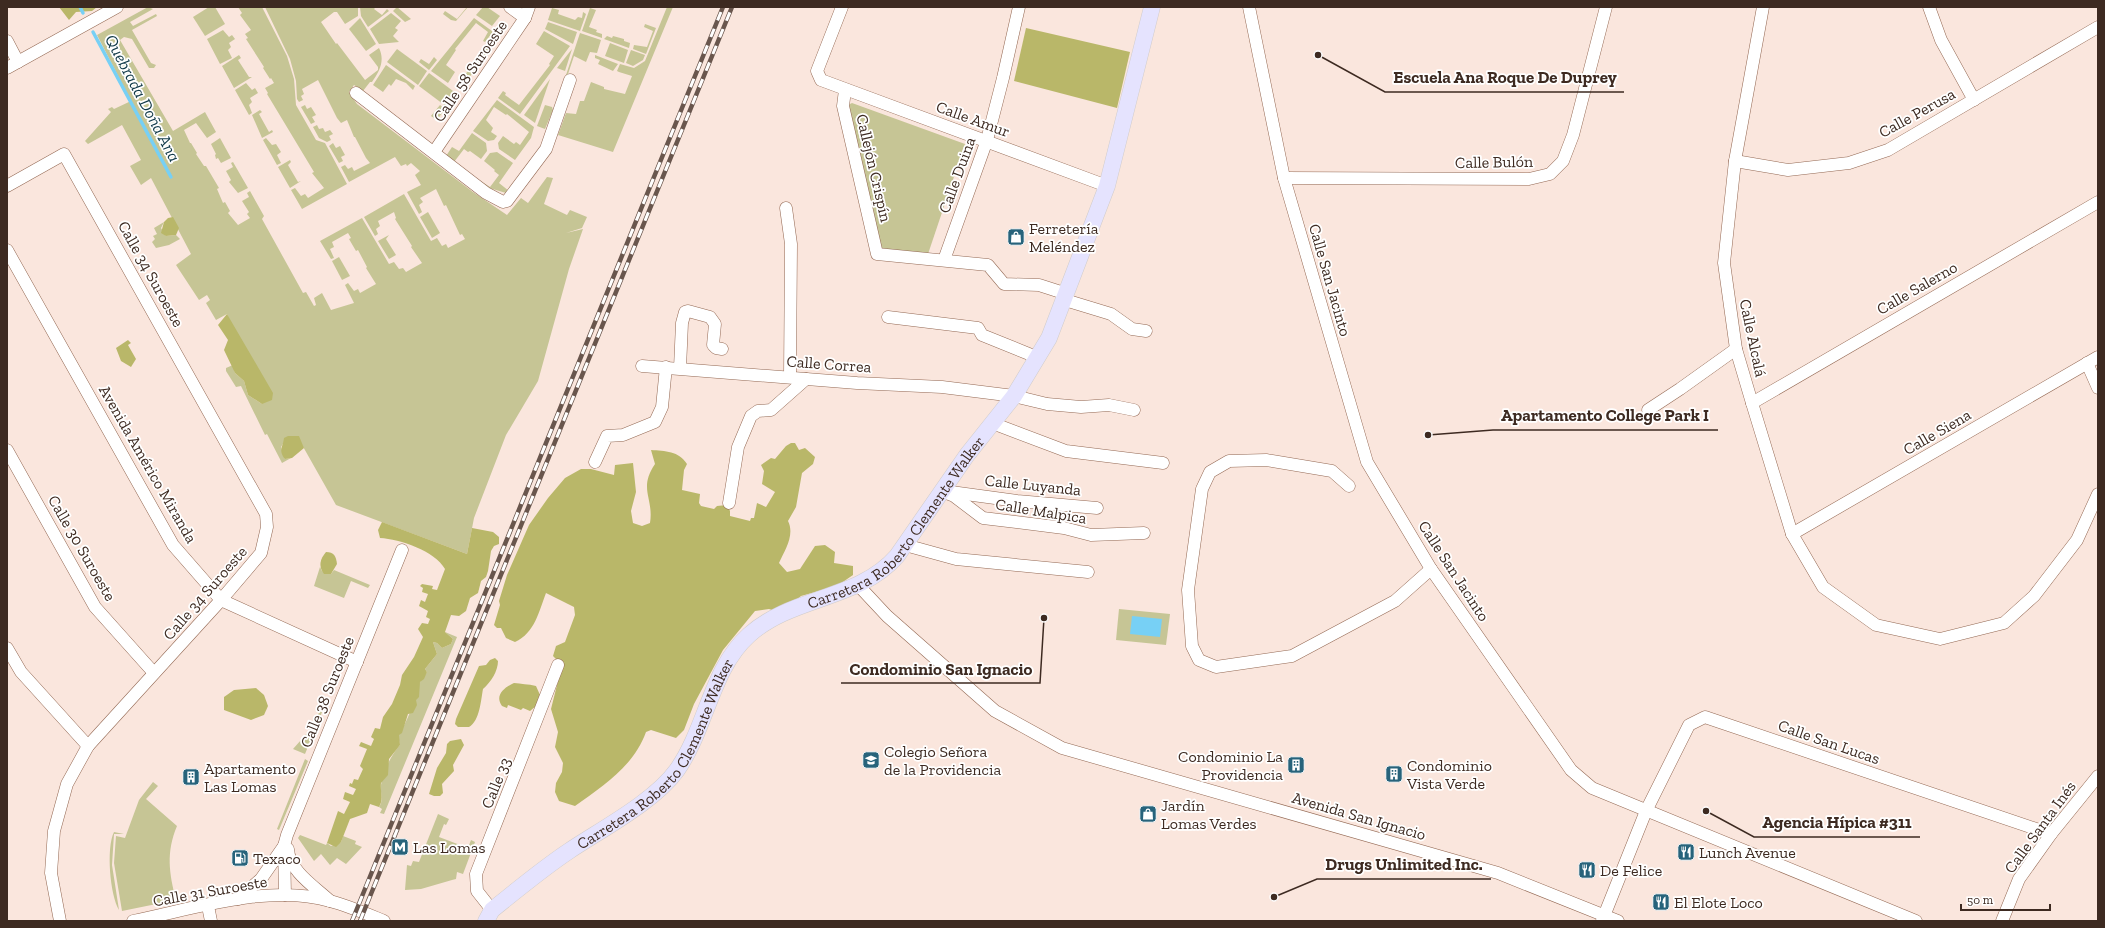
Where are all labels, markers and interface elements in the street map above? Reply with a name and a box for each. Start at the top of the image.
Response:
street label: Calle 58 Suroeste [429,17,511,125]
water label: Quebrada Doña Ana [101,31,185,165]
callout: Escuela Ana Roque De Duprey [1385,63,1624,92]
text: Escuela Ana Roque De Duprey [1393,67,1617,87]
street label: Calle Perusa [1875,84,1959,142]
street label: Calle Amur [934,97,1013,141]
street label: Callejón Crispín [852,112,896,225]
street label: Calle Duina [934,134,980,216]
street label: Calle Bulón [1455,152,1534,172]
street label: Calle 34 Suroeste [114,218,188,330]
place label: Ferretería Meléndez [1029,219,1099,256]
street label: Calle San Jacinto [1305,222,1355,338]
shop icon: Ferretería Meléndez [1006,227,1026,247]
street label: Calle Salerno [1873,257,1961,319]
street label: Calle Alcalá [1735,297,1771,379]
street label: Calle Correa [786,352,872,376]
street label: Avenida Américo Miranda [95,382,201,547]
callout: Apartamento College Park I [1493,401,1718,430]
text: Apartamento College Park I [1501,405,1709,425]
street label: Calle Siena [1900,405,1975,459]
street label: Carretera Roberto Clemente Walker [805,432,988,612]
street label: Calle Luyanda [984,471,1082,500]
street label: Calle 30 Suroeste [44,492,120,604]
street label: Calle Malpica [994,494,1088,528]
street label: Calle San Jacinto [1414,517,1494,625]
street label: Calle 34 Suroeste [159,542,251,644]
street label: Calle 38 Suroeste [296,634,358,750]
street label: Carretera Roberto Clemente Walker [573,654,737,853]
callout: Condominio San Ignacio [841,654,1040,683]
text: Condominio San Ignacio [849,659,1033,679]
street label: Calle San Lucas [1776,716,1882,768]
place label: Colegio Señora de la Providencia [884,742,1001,779]
place label: Condominio La Providencia [1178,747,1283,784]
school or university icon: Colegio Señora de la Providencia [861,750,881,770]
street label: Calle 33 [477,755,515,811]
building icon: Condominio La Providencia [1286,755,1306,775]
place label: Condominio Vista Verde [1406,756,1492,793]
place label: Apartamento Las Lomas [204,759,296,796]
building icon: Condominio Vista Verde [1384,764,1404,784]
building icon: Apartamento Las Lomas [181,767,201,787]
street label: Calle Santa Inés [2000,777,2080,877]
street label: Avenida San Ignacio [1290,788,1428,844]
place label: Jardín Lomas Verdes [1161,796,1256,833]
shop icon: Jardín Lomas Verdes [1138,804,1158,824]
callout: Agencia Hípica #311 [1754,808,1920,837]
text: Agencia Hípica #311 [1762,812,1912,832]
metro station icon: Las Lomas [390,837,410,857]
place label: Las Lomas [413,838,486,857]
restaurant icon: Lunch Avenue [1676,842,1696,862]
place label: Lunch Avenue [1699,843,1796,862]
fuel station icon: Texaco [230,848,250,868]
place label: Texaco [253,849,301,868]
callout: Drugs Unlimited Inc. [1317,850,1491,879]
text: Drugs Unlimited Inc. [1325,854,1483,874]
restaurant icon: De Felice [1577,860,1597,880]
place label: De Felice [1600,861,1662,880]
street label: Calle 31 Suroeste [151,872,269,910]
scale bar [1961,886,2050,912]
restaurant icon: El Elote Loco [1651,892,1671,912]
place label: El Elote Loco [1674,893,1763,912]
text: 50 m [1967,893,1994,907]

